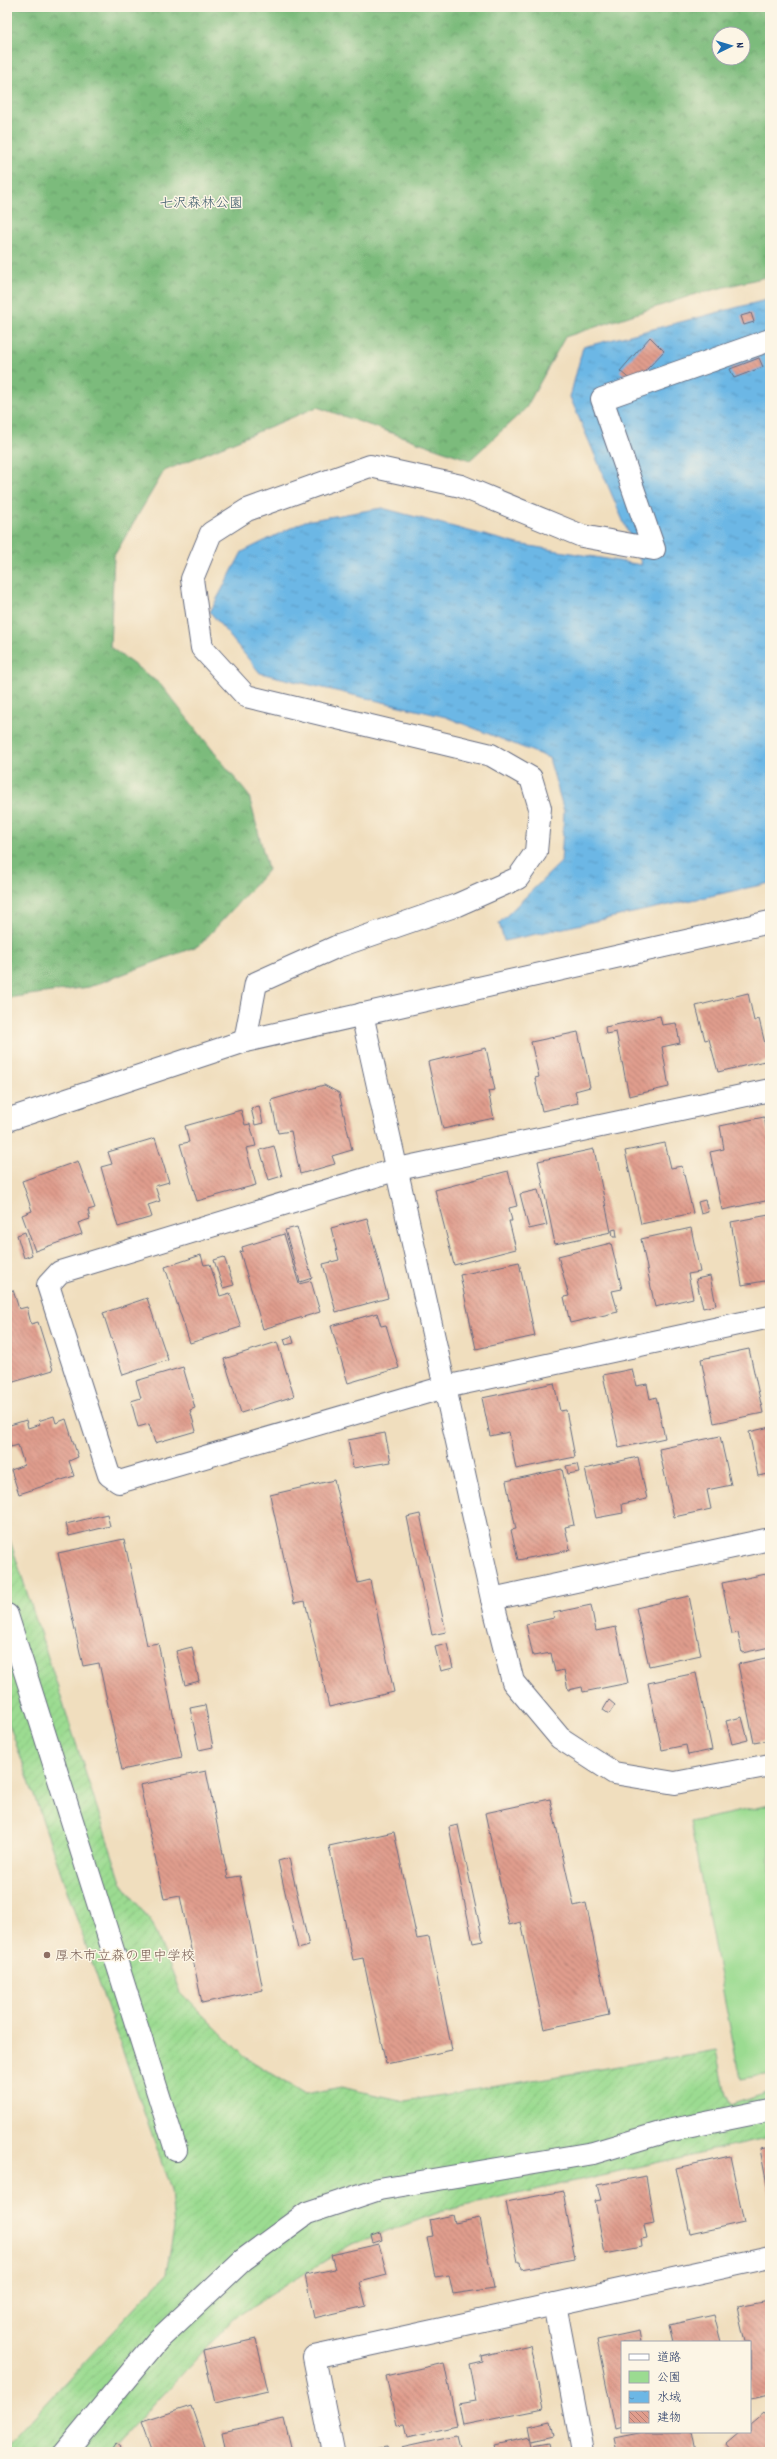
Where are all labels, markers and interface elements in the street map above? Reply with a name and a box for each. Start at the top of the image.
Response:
north arrow [711,26,751,66]
text: N [731,42,747,49]
park label: 七沢森林公園 [159,194,243,214]
place label: 厚木市立森の里中学校 [55,1947,195,1967]
marker: 厚木市立森の里中学校 [42,1950,52,1960]
legend [621,2341,751,2433]
text: 道路 [657,2350,681,2367]
text: 公園 [657,2370,681,2387]
text: 水域 [657,2390,681,2407]
text: 建物 [657,2410,681,2427]

